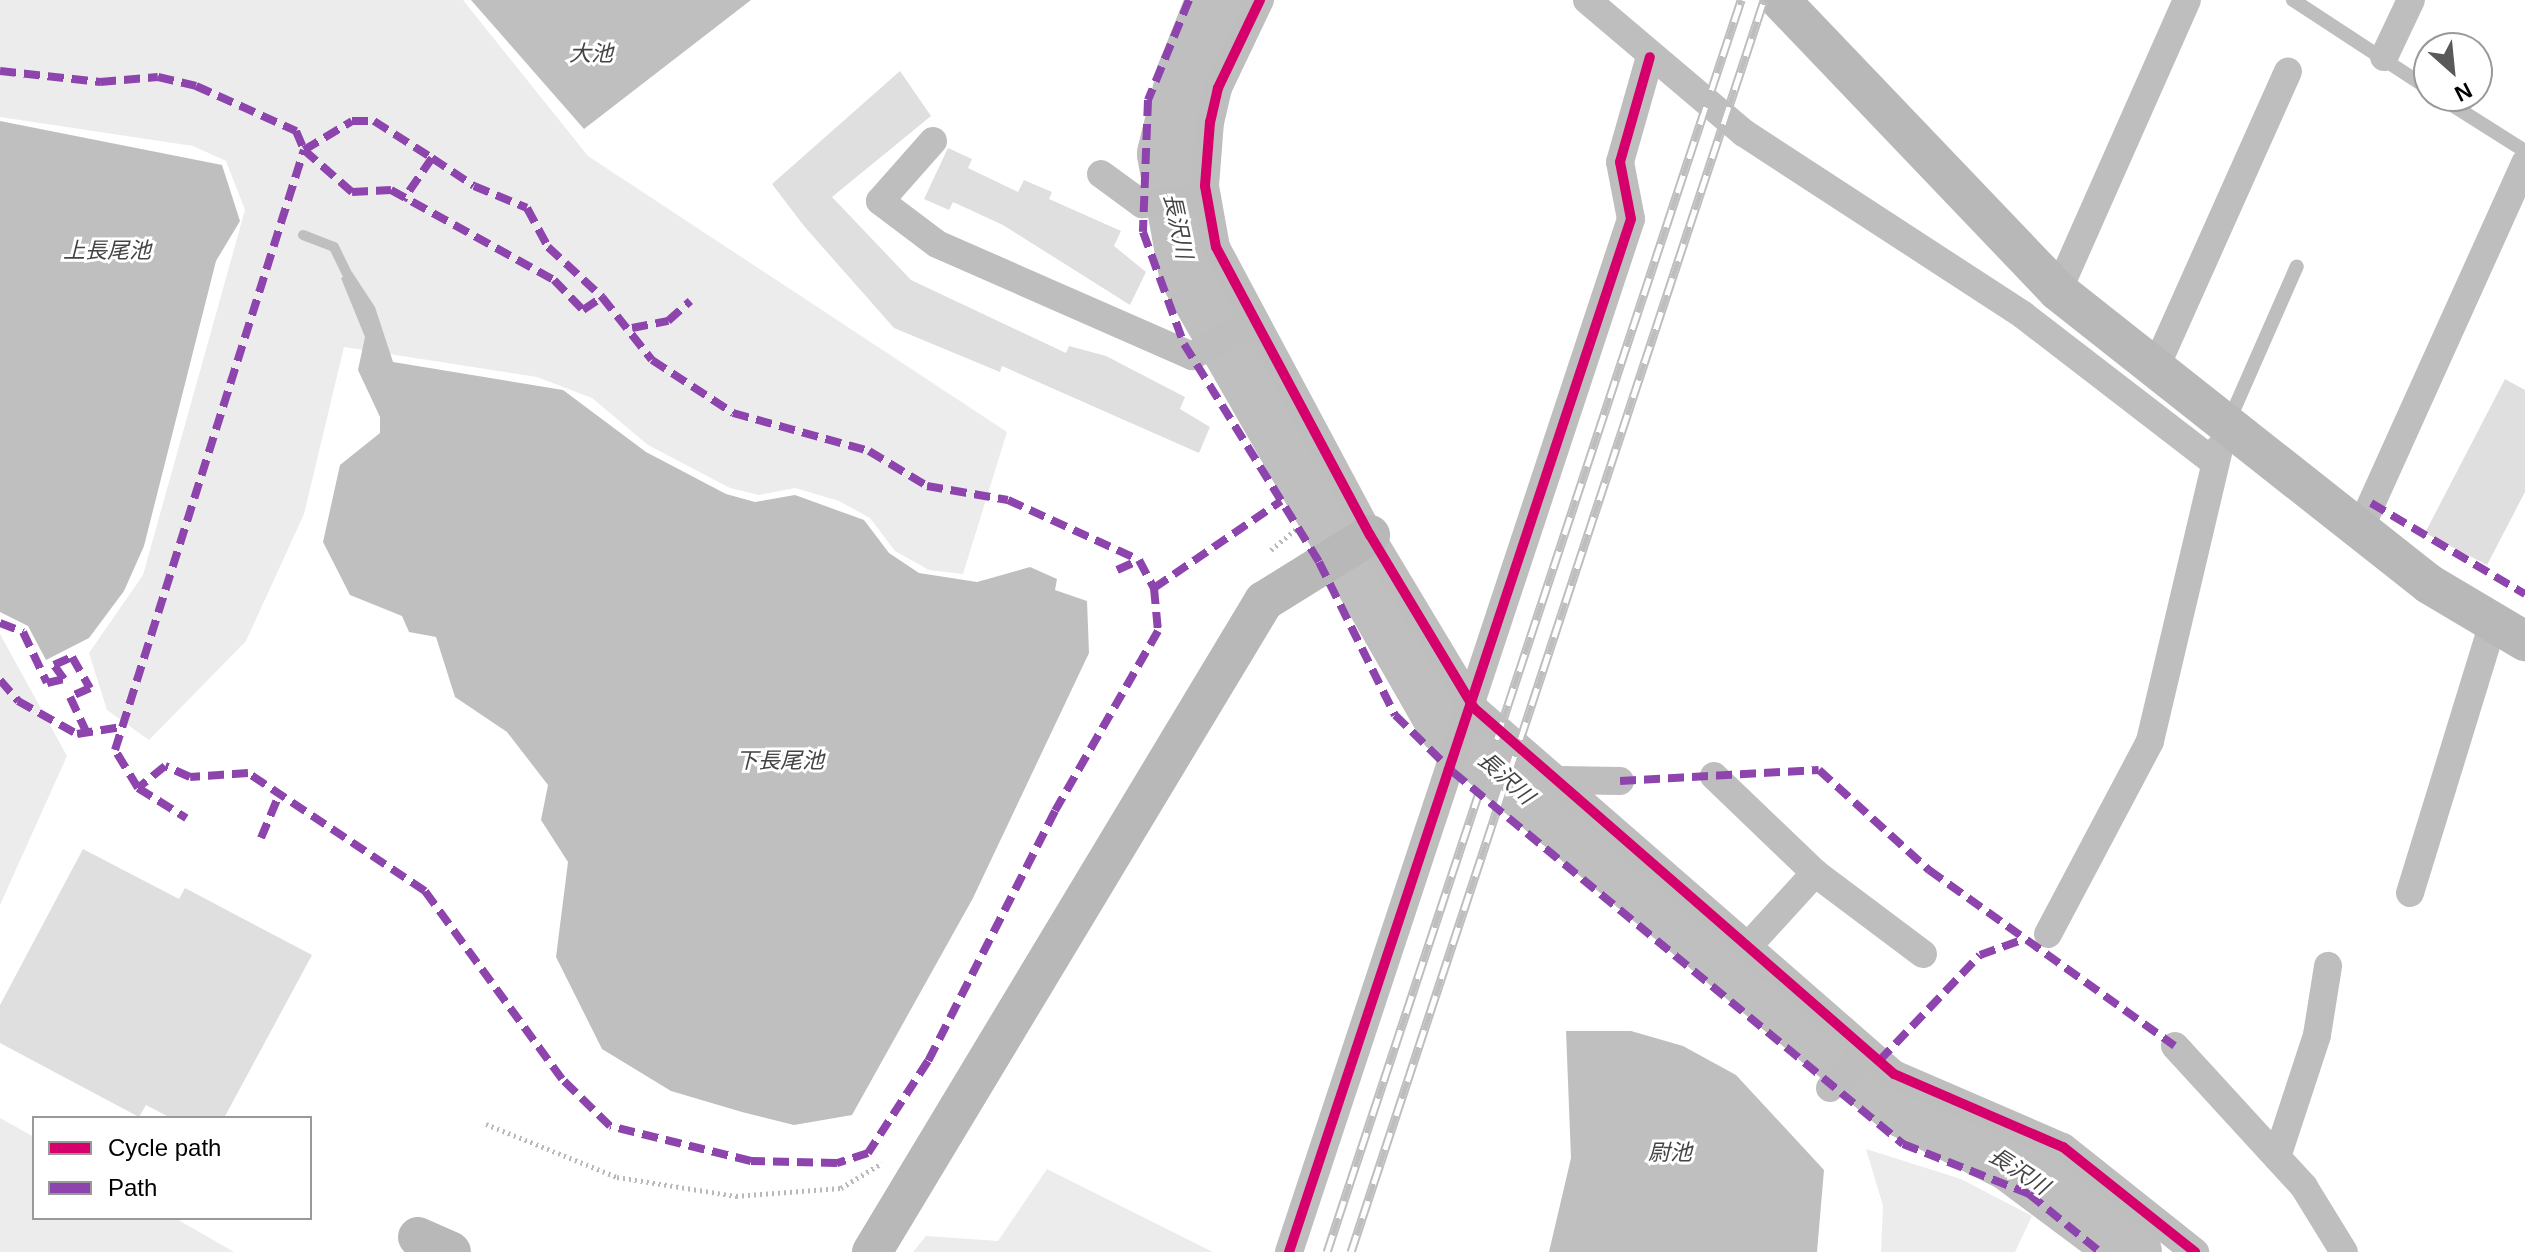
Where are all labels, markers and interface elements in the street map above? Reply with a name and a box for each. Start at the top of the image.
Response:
north arrow [2413,32,2493,112]
water label: 大池 [569,41,613,67]
text: N [2450,77,2476,107]
water label: 長沢川 [1158,191,1198,261]
water label: 上長尾池 [63,238,151,264]
water label: 長沢川 [1473,746,1539,810]
water label: 下長尾池 [736,748,824,774]
legend [32,1116,312,1220]
text: Cycle path [108,1134,221,1161]
water label: 尉池 [1648,1140,1692,1166]
water label: 長沢川 [1984,1142,2054,1200]
text: Path [108,1174,157,1201]

